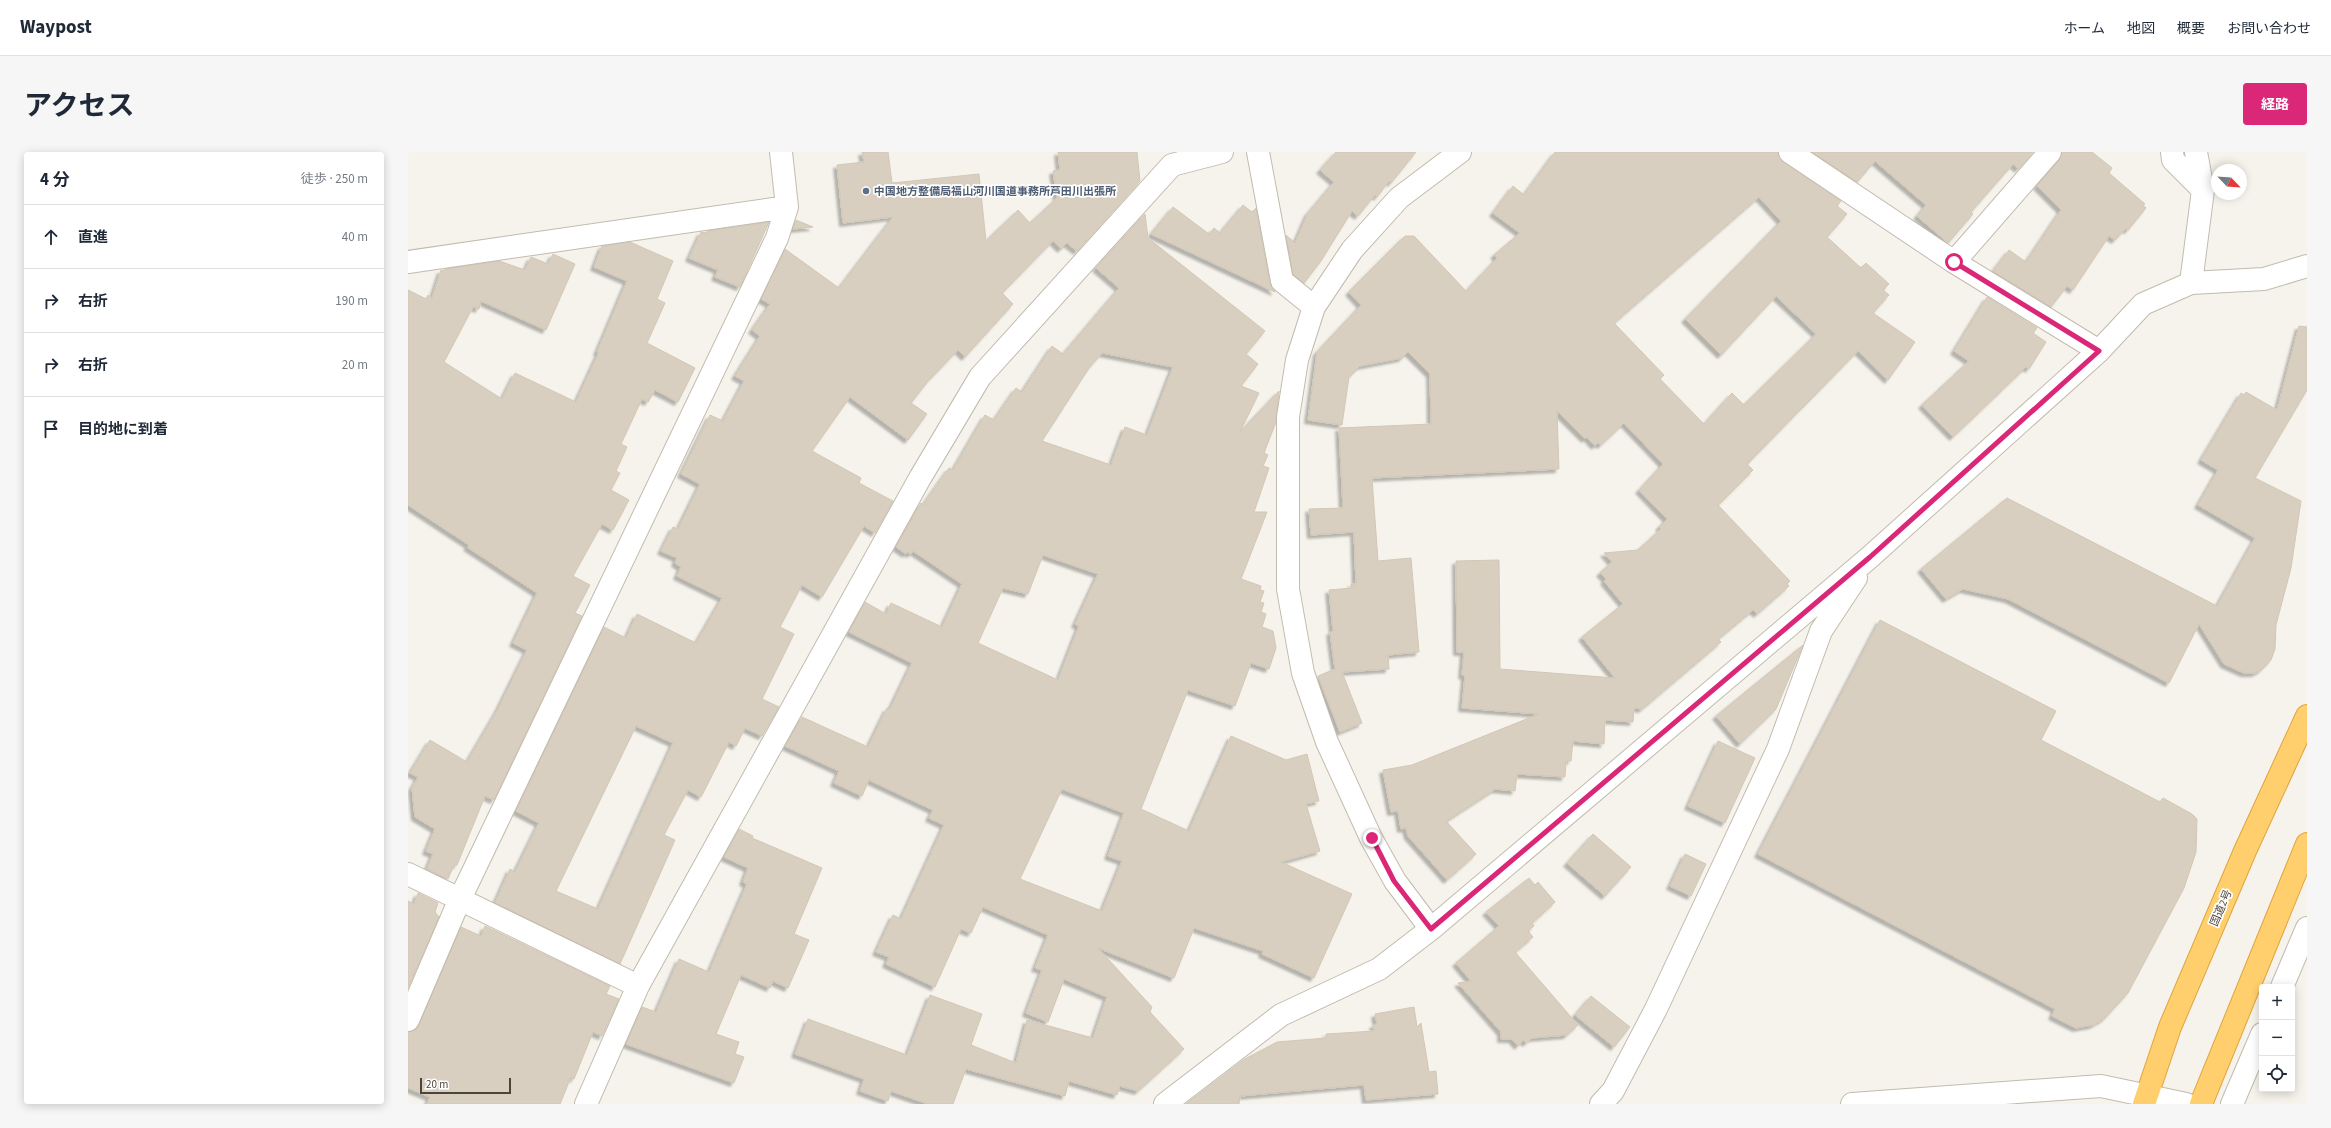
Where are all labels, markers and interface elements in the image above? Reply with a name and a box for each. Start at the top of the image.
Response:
text: Waypost [20,14,92,41]
text: ホーム [2063,19,2105,39]
text: 地図 [2127,19,2155,39]
text: 概要 [2177,19,2205,39]
text: お問い合わせ [2227,19,2311,39]
button: 経路 [2243,83,2307,125]
text: アクセス [24,86,135,126]
north arrow [2211,164,2247,200]
text: 4 分 [40,168,69,192]
text: 徒歩 · 250 m [301,170,368,188]
place label: 中国地方整備局福山河川国道事務所芦田川出張所 [874,184,1116,199]
marker: 中国地方整備局福山河川国道事務所芦田川出張所 [861,186,871,196]
icon: ahead [40,226,62,248]
text: 直進 [78,227,108,248]
text: 40 m [342,228,368,246]
route start [1945,253,1963,271]
icon: right [40,290,62,312]
text: 右折 [78,291,108,312]
text: 190 m [335,292,368,310]
icon: right [40,354,62,376]
text: 右折 [78,355,108,376]
text: 20 m [342,356,368,374]
icon: arrive [40,418,62,440]
text: 目的地に到着 [78,419,168,440]
route end [1363,829,1381,847]
street label: 国道2号 [2207,887,2235,929]
map controls [2259,984,2295,1092]
button: + [2259,984,2295,1020]
button: − [2259,1020,2295,1056]
button: locate [2259,1056,2295,1092]
scale bar [420,1076,511,1095]
text: 20 m [426,1077,448,1092]

